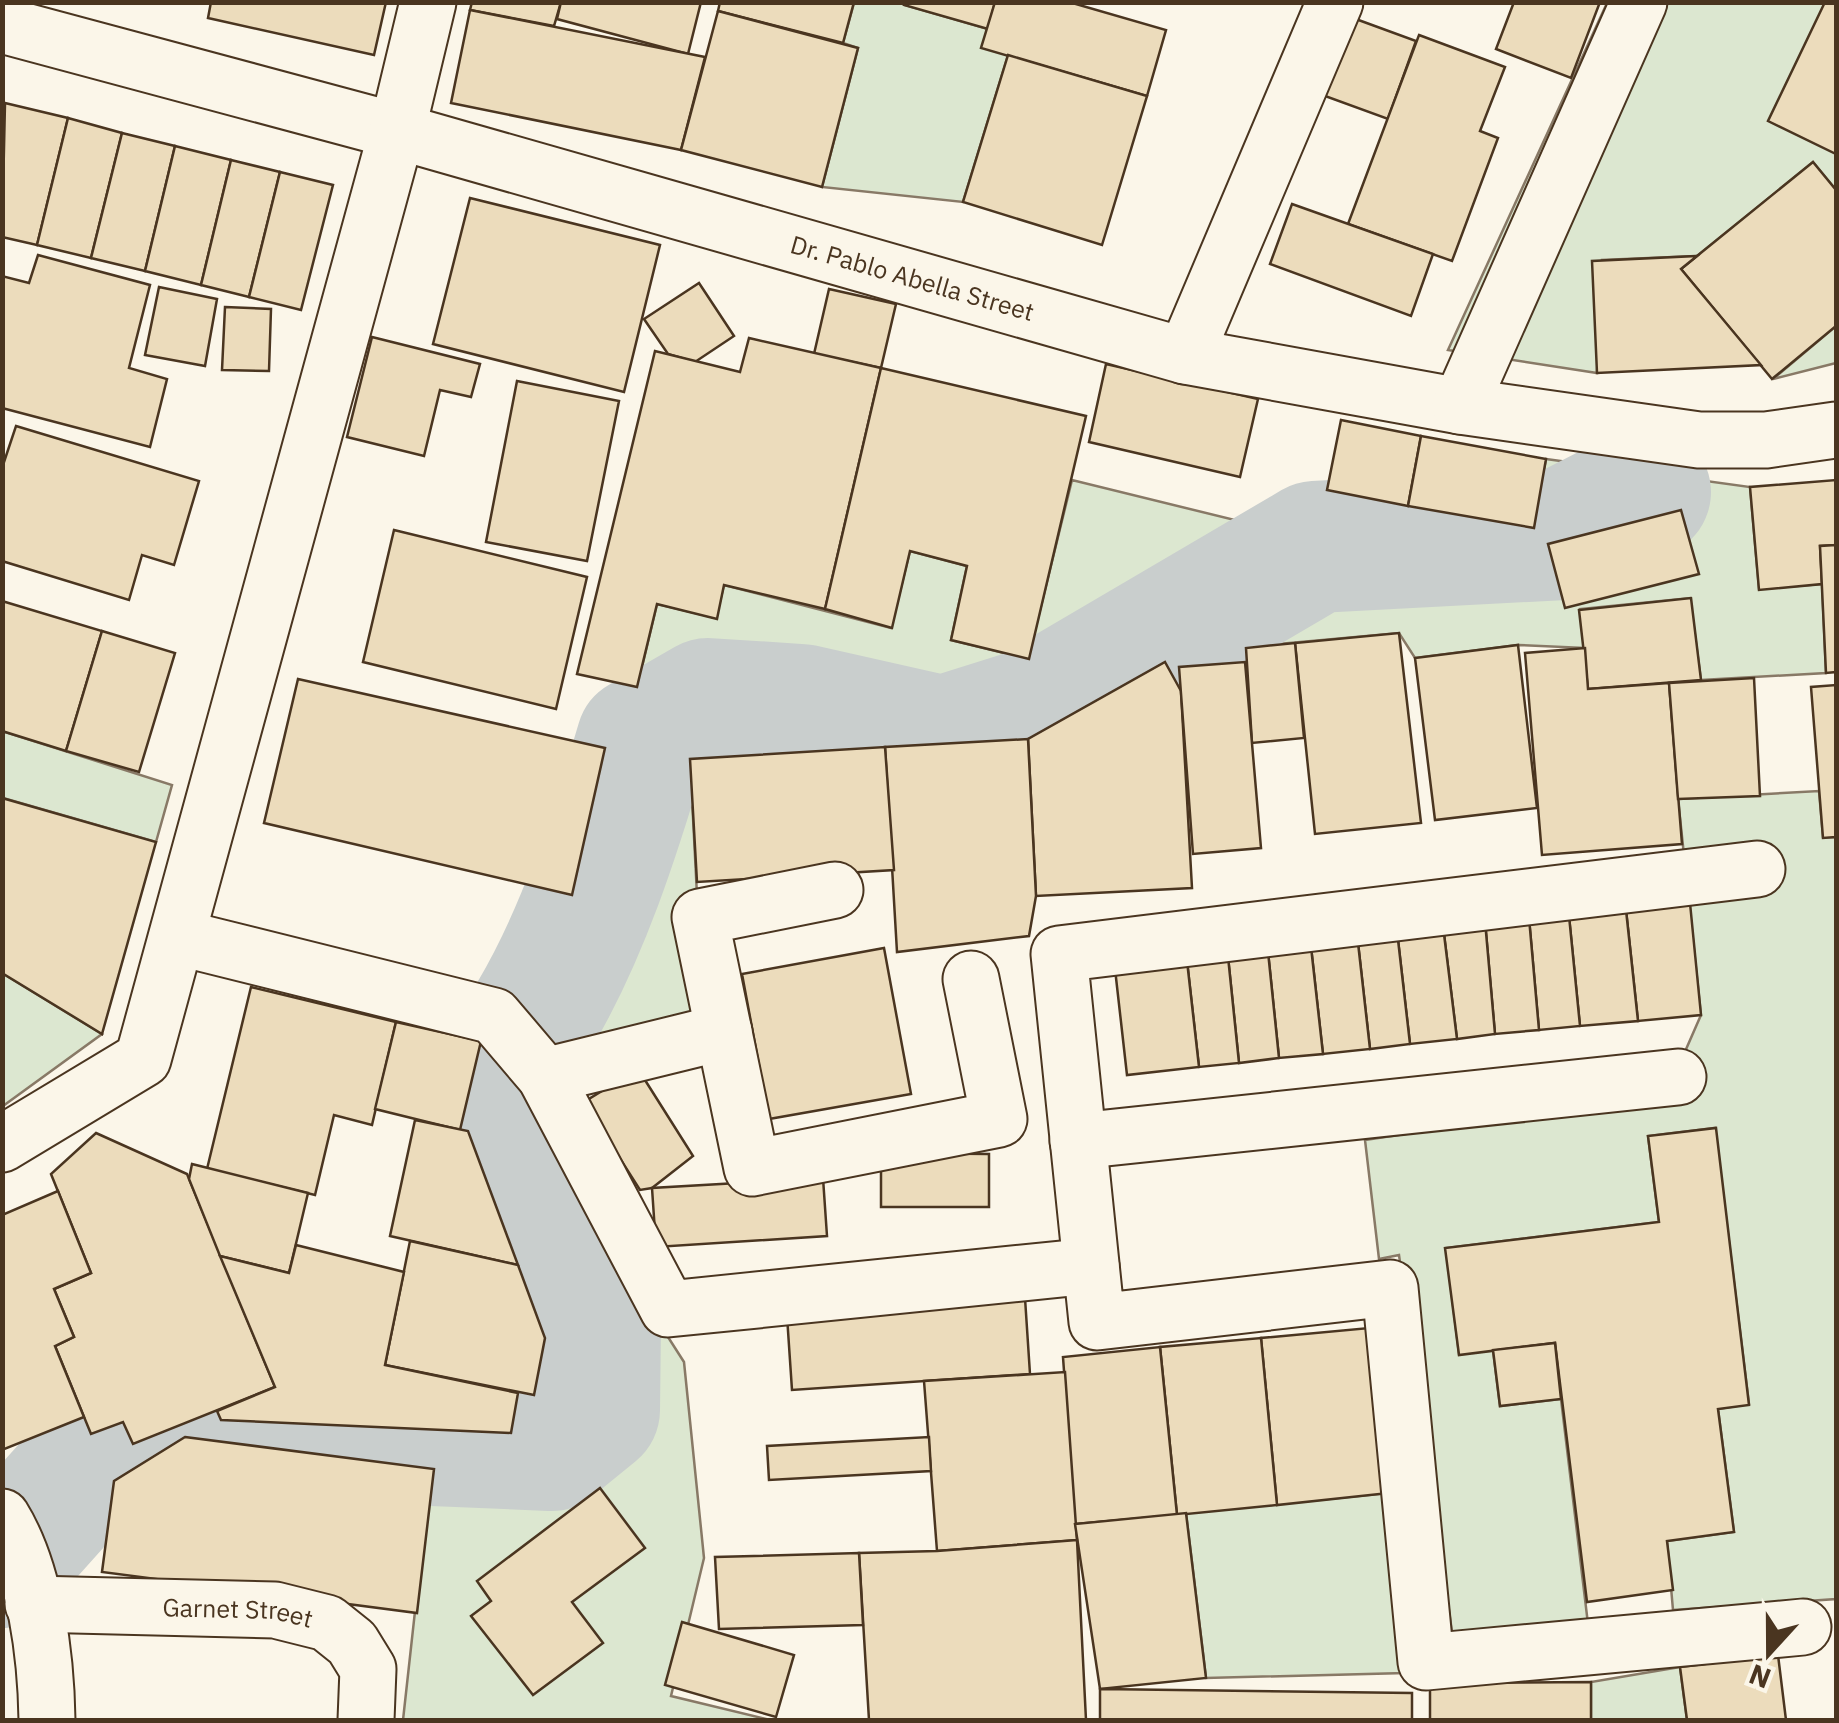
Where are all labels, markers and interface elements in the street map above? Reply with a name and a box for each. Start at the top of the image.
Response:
street label: Dr. Pablo Abella Street [787,227,1038,328]
street label: Garnet Street [162,1590,316,1635]
north arrow [1719,1603,1819,1703]
text: N [1744,1656,1776,1698]

